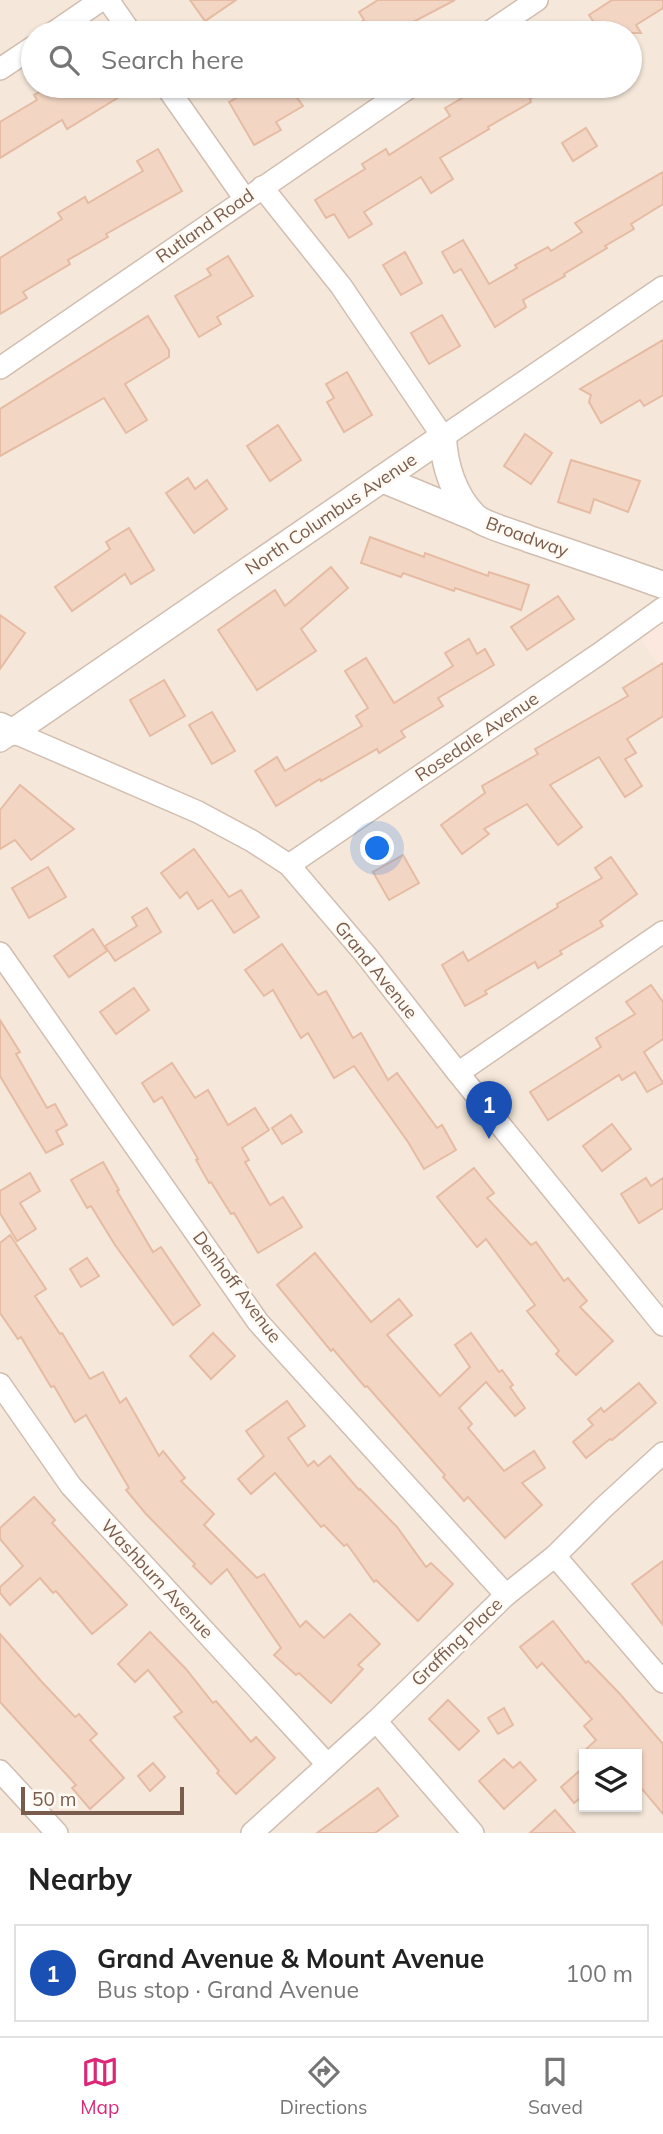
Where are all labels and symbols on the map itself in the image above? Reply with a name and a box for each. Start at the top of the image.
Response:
street label: Rutland Road [151,183,258,268]
street label: North Columbus Avenue [240,448,421,580]
street label: Broadway [483,511,572,562]
street label: Rosedale Avenue [410,687,543,786]
your location [360,831,394,865]
street label: Grand Avenue [330,916,423,1023]
pin: 1 [466,1081,512,1139]
street label: Denhoff Avenue [188,1226,287,1347]
street label: Washburn Avenue [96,1514,219,1643]
street label: Graffing Place [406,1592,507,1691]
scale bar [21,1784,184,1816]

